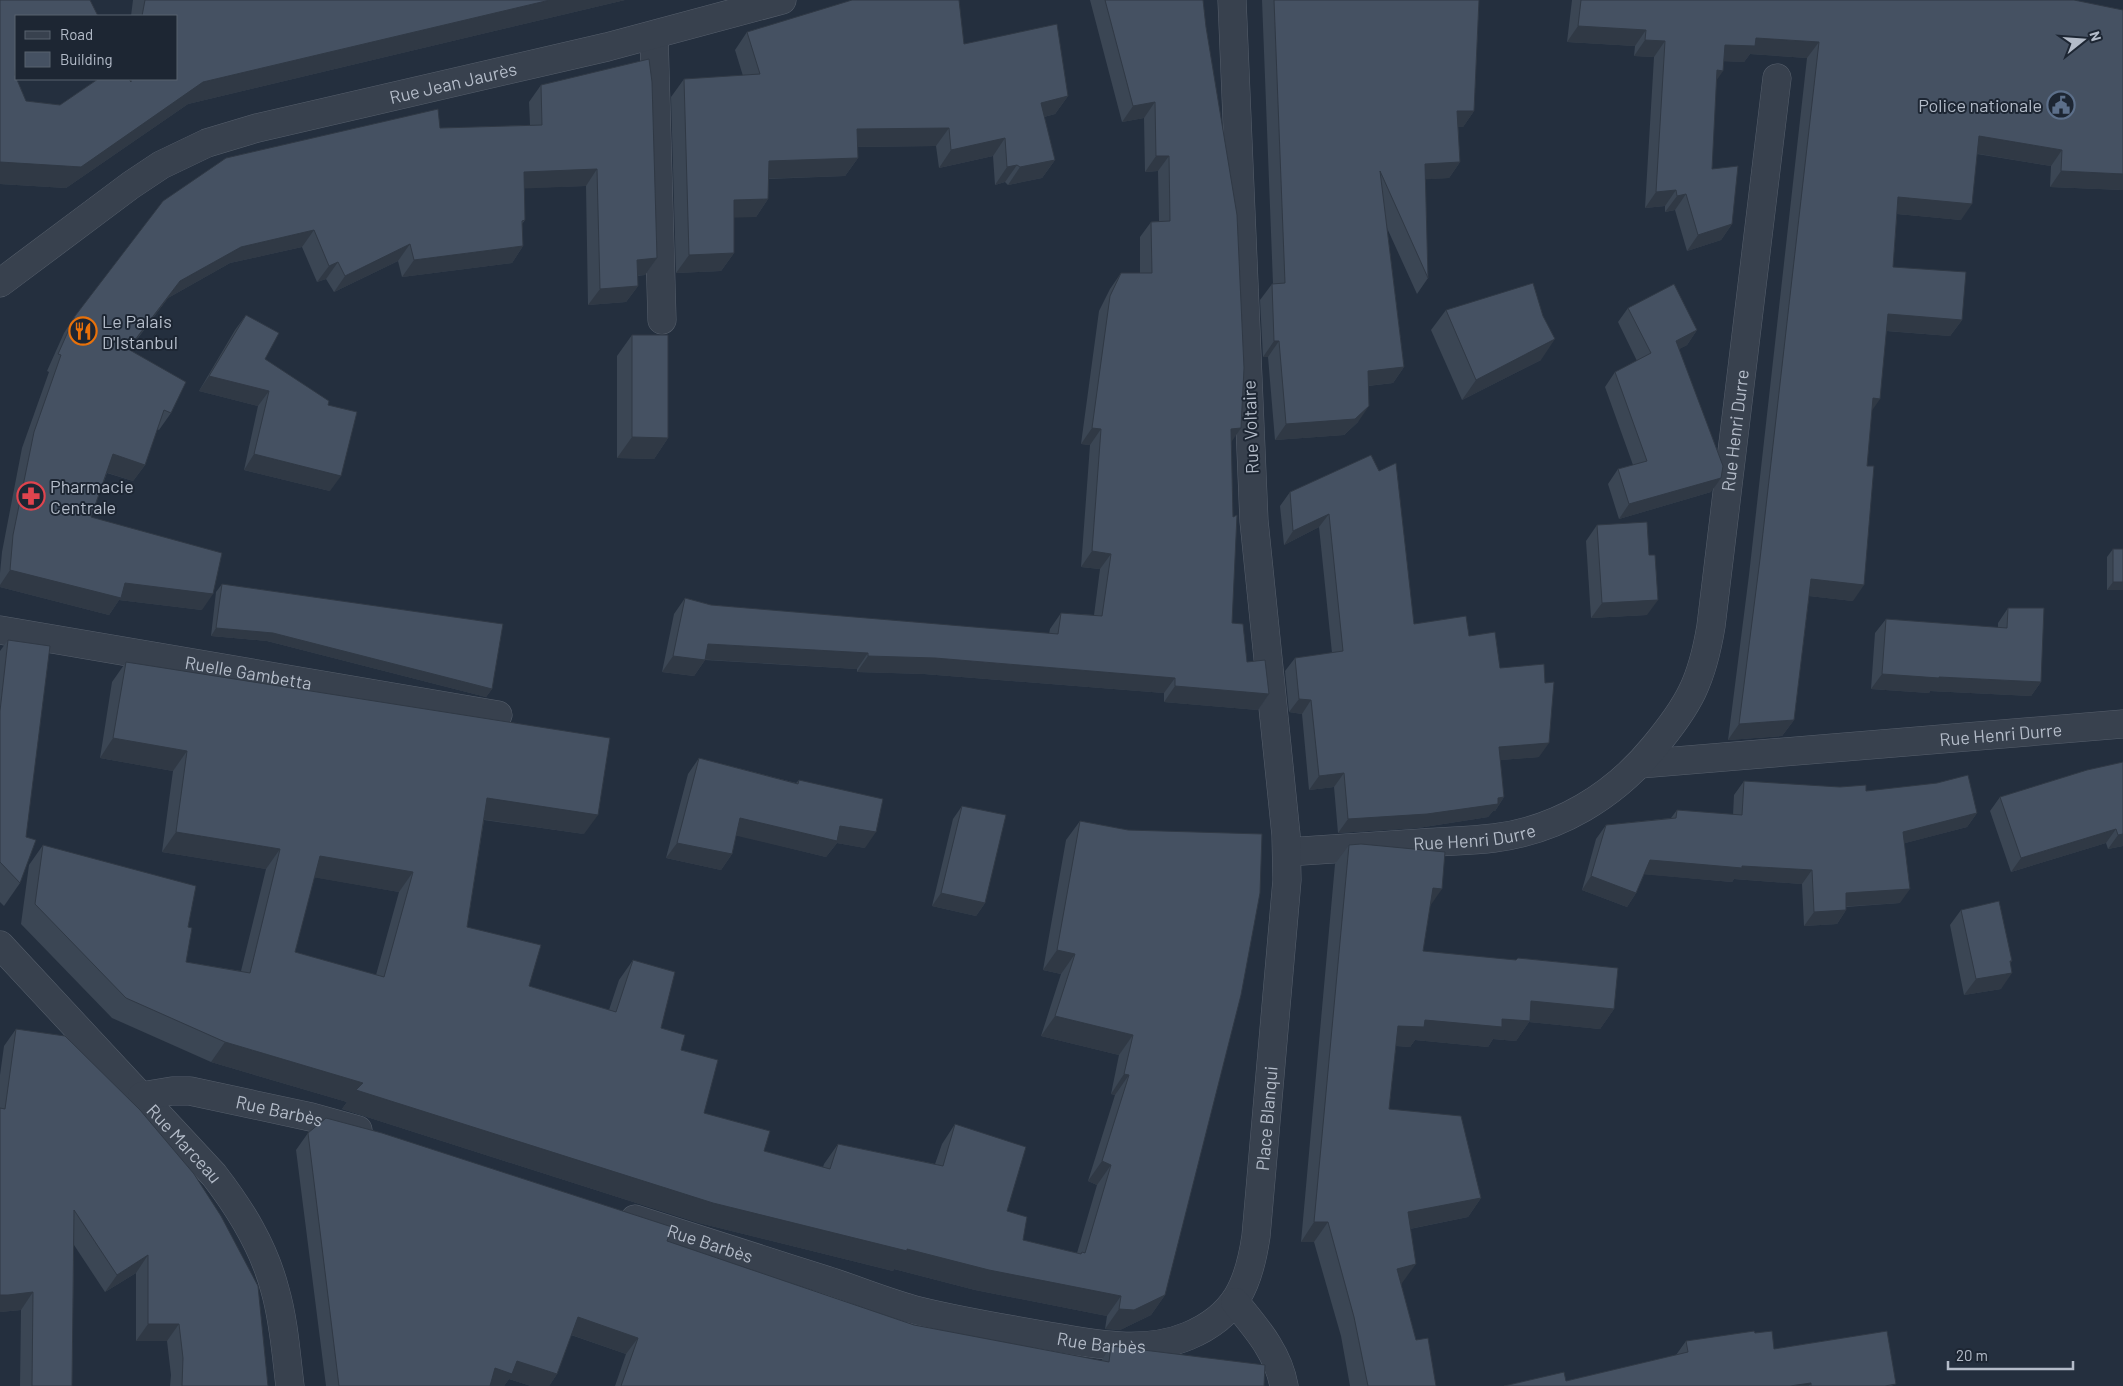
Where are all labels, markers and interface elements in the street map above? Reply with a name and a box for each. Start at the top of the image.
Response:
legend [15,15,178,80]
north arrow [2058,15,2108,65]
text: Road [60,25,93,43]
text: N [2086,29,2105,43]
text: Building [60,50,113,68]
street label: Rue Jean Jaurès [387,57,519,108]
public building icon: Police nationale [2046,90,2076,120]
place label: Police nationale [1918,94,2042,116]
place label: Le Palais D'Istanbul [102,310,178,353]
restaurant icon: Le Palais D'Istanbul [68,316,98,346]
street label: Rue Henri Durre [1716,368,1753,493]
street label: Rue Voltaire [1237,380,1263,474]
place label: Pharmacie Centrale [50,475,134,518]
pharmacy icon: Pharmacie Centrale [16,481,46,511]
street label: Ruelle Gambetta [183,651,313,694]
street label: Rue Henri Durre [1939,718,2063,750]
street label: Rue Henri Durre [1413,819,1538,855]
street label: Place Blanqui [1251,1065,1282,1172]
street label: Rue Barbès [234,1090,326,1131]
street label: Rue Marceau [142,1099,227,1187]
street label: Rue Barbès [665,1219,756,1267]
street label: Rue Barbès [1055,1327,1146,1357]
scale bar [1948,1338,2073,1370]
text: 20 m [1956,1346,1988,1364]

